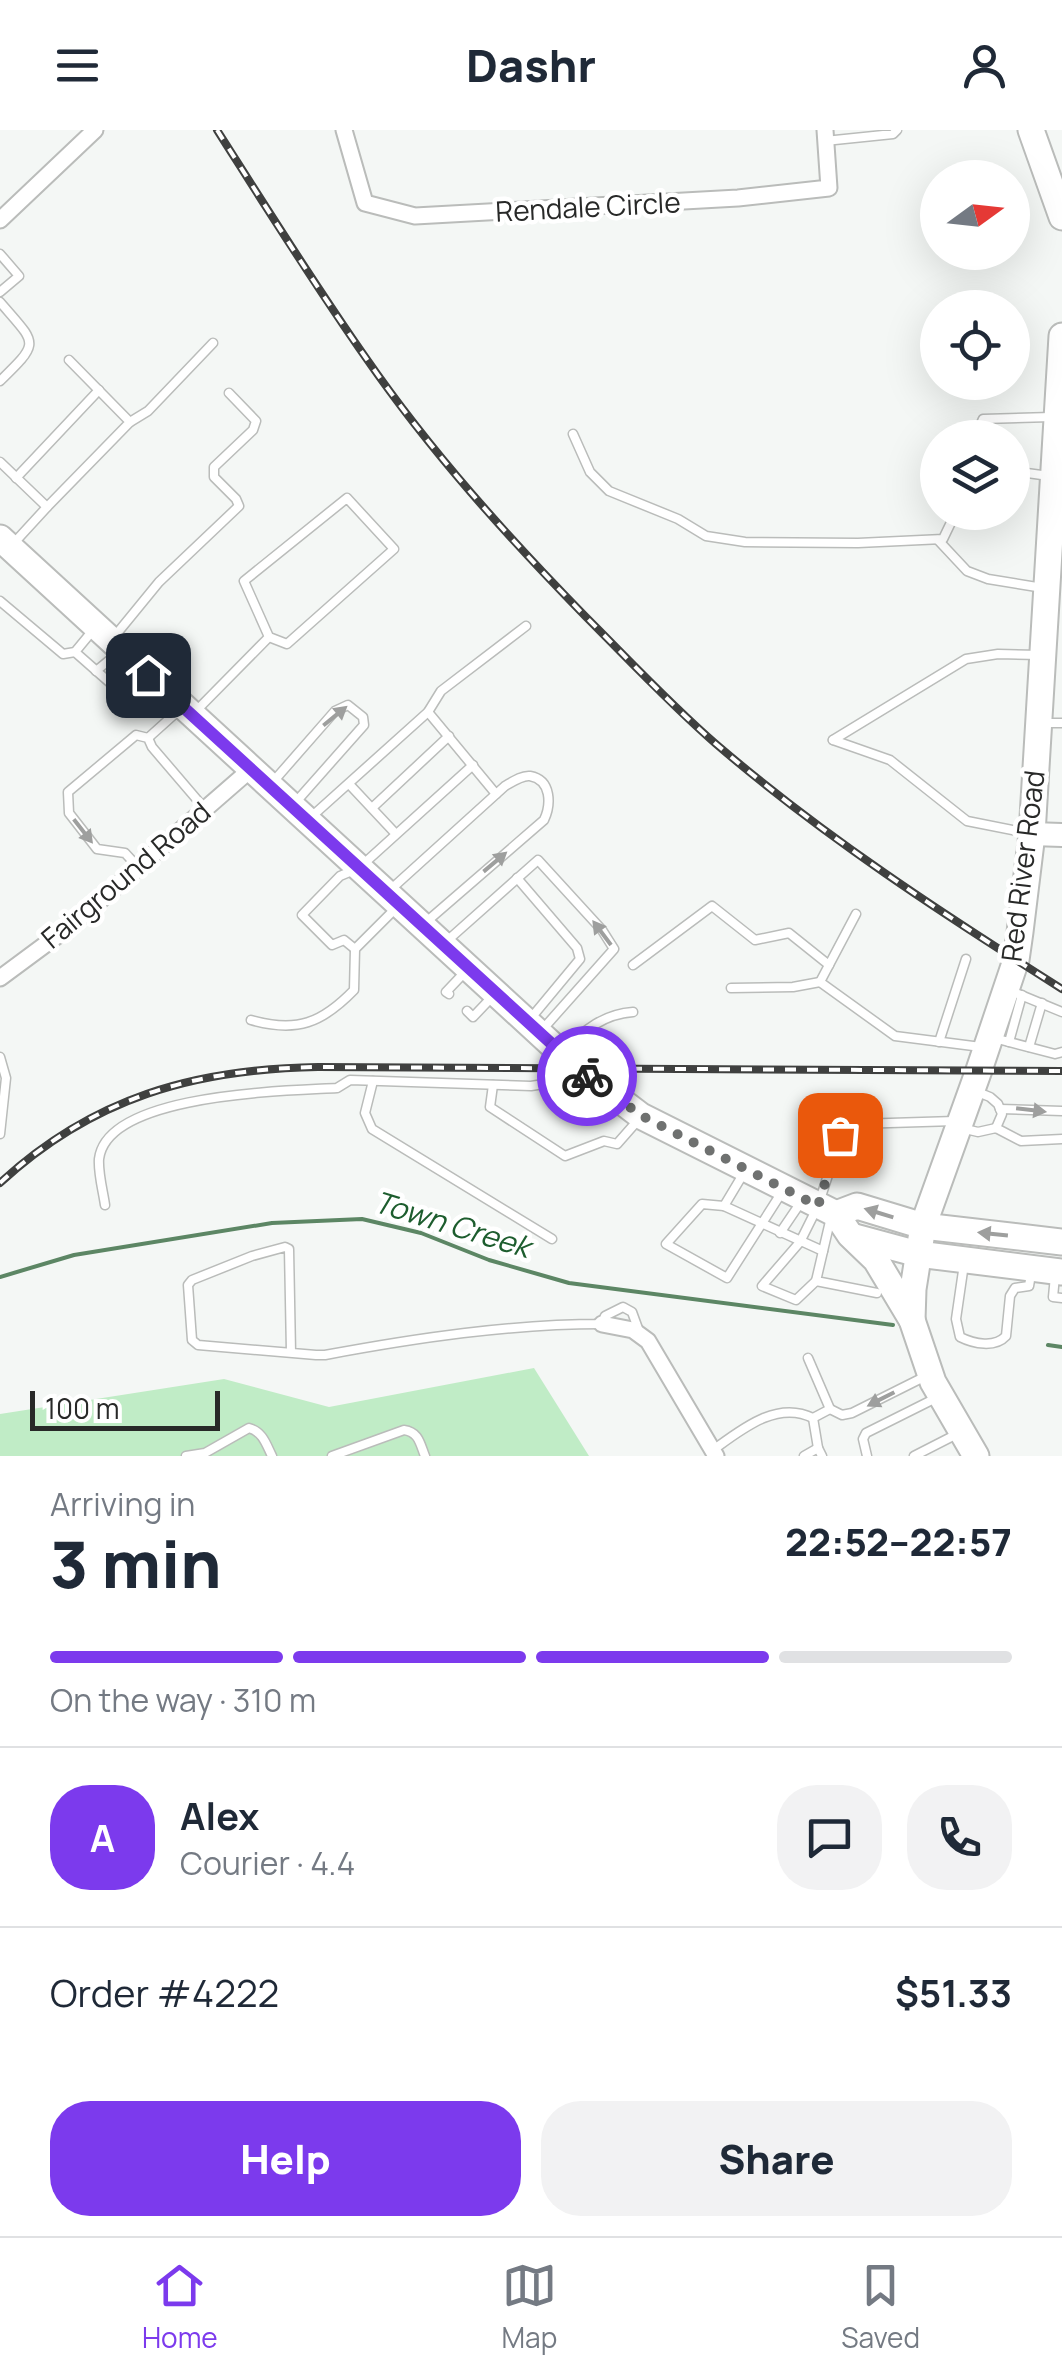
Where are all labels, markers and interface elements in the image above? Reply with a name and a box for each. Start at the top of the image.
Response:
text: Dashr [466,34,596,96]
icon: menu [50,38,105,93]
icon: person [957,38,1012,93]
north arrow [920,160,1030,270]
map controls [920,160,1030,530]
street label: Rendale Circle [495,182,681,230]
button: locate [920,290,1030,400]
button: layers [920,420,1030,530]
pin [106,633,191,718]
icon: home [121,648,176,703]
one-way arrow [322,705,347,727]
street label: Red River Road [991,768,1053,964]
street label: Fairground Road [33,792,218,956]
one-way arrow [72,818,93,843]
one-way arrow [483,852,508,873]
one-way arrow [593,920,613,946]
courier [537,1026,637,1126]
icon: bike [560,1049,615,1104]
pin [798,1093,883,1178]
one-way arrow [1016,1102,1047,1118]
icon: bag [813,1108,868,1163]
water label: Town Creek [369,1180,540,1268]
one-way arrow [863,1205,894,1220]
one-way arrow [976,1226,1008,1242]
scale bar [30,1386,220,1430]
text: 100 m [45,1389,119,1427]
one-way arrow [866,1390,895,1407]
text: Arriving in [50,1482,195,1526]
text: 22:52–22:57 [785,1515,1012,1567]
text: 3 min [50,1519,222,1608]
text: On the way · 310 m [50,1678,316,1722]
button: chat [777,1785,882,1890]
button: phone [907,1785,1012,1890]
text: Alex [180,1789,259,1841]
text: A [90,1811,115,1863]
text: Courier · 4.4 [180,1841,355,1885]
text: Order #4222 [50,1966,279,2018]
text: $51.33 [895,1966,1012,2018]
button: Help [50,2101,521,2216]
button: Share [541,2101,1012,2216]
tab: Home [142,2258,218,2356]
tab: Map [502,2258,557,2356]
tab: Saved [841,2258,920,2356]

